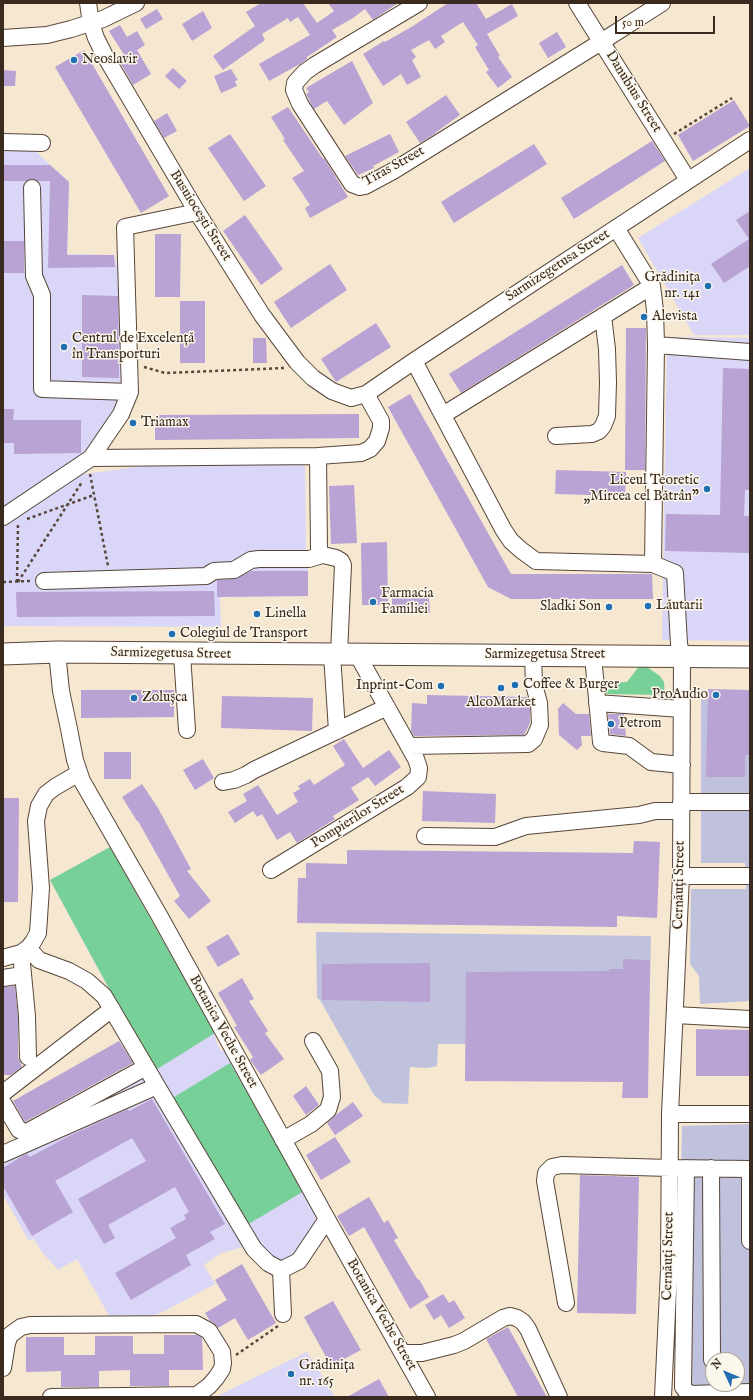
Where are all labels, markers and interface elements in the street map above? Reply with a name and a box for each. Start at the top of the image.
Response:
scale bar [617,8,717,34]
text: 50 m [622,15,644,30]
street label: Danubius Street [601,48,665,136]
place label: Neoslavir [82,52,137,68]
marker: Neoslavir [69,55,79,65]
street label: Tiras Street [360,143,428,191]
street label: Busuiocești Street [165,168,235,264]
street label: Sarmizegetusa Street [503,226,613,306]
place label: Grădinița nr. 141 [644,270,700,302]
marker: Grădinița nr. 141 [703,281,713,291]
place label: Alevista [652,309,697,325]
marker: Alevista [639,312,649,322]
place label: Centrul de Excelență în Transporturi [72,331,194,364]
marker: Centrul de Excelență în Transporturi [59,342,69,352]
place label: Triamax [141,415,189,431]
marker: Triamax [128,418,138,428]
place label: Liceul Teoretic „Mircea cel Bătrân” [584,473,699,506]
marker: Liceul Teoretic „Mircea cel Bătrân” [702,484,712,494]
place label: Farmacia Familiei [381,586,434,618]
marker: Farmacia Familiei [368,597,378,607]
place label: Lăutarii [656,598,703,614]
place label: Sladki Son [540,599,601,615]
marker: Lăutarii [643,601,653,611]
marker: Sladki Son [604,602,614,612]
place label: Linella [265,606,306,622]
marker: Linella [252,609,262,619]
place label: Colegiul de Transport [180,626,308,642]
marker: Colegiul de Transport [167,629,177,639]
street label: Sarmizegetusa Street [110,645,232,663]
street label: Sarmizegetusa Street [485,647,605,663]
place label: Coffee & Burger [523,677,619,693]
place label: Inprint-Com [356,678,433,694]
marker: Coffee & Burger [510,680,520,690]
marker: Inprint-Com [436,681,446,691]
marker: AlcoMarket [496,683,506,693]
place label: ProAudio [652,687,708,703]
place label: Zolușca [142,690,187,706]
marker: ProAudio [711,690,721,700]
marker: Zolușca [129,693,139,703]
place label: AlcoMarket [466,695,536,711]
place label: Petrom [619,716,662,732]
marker: Petrom [606,719,616,729]
street label: Pompierilor Street [308,782,408,852]
street label: Cernăuți Street [671,840,689,930]
street label: Botanica Veche Street [185,973,261,1091]
street label: Cernăuți Street [660,1211,678,1301]
street label: Botanica Veche Street [342,1256,420,1374]
north arrow [705,1352,745,1392]
text: N [709,1356,725,1373]
place label: Grădinița nr. 165 [299,1358,355,1390]
marker: Grădinița nr. 165 [286,1369,296,1379]

